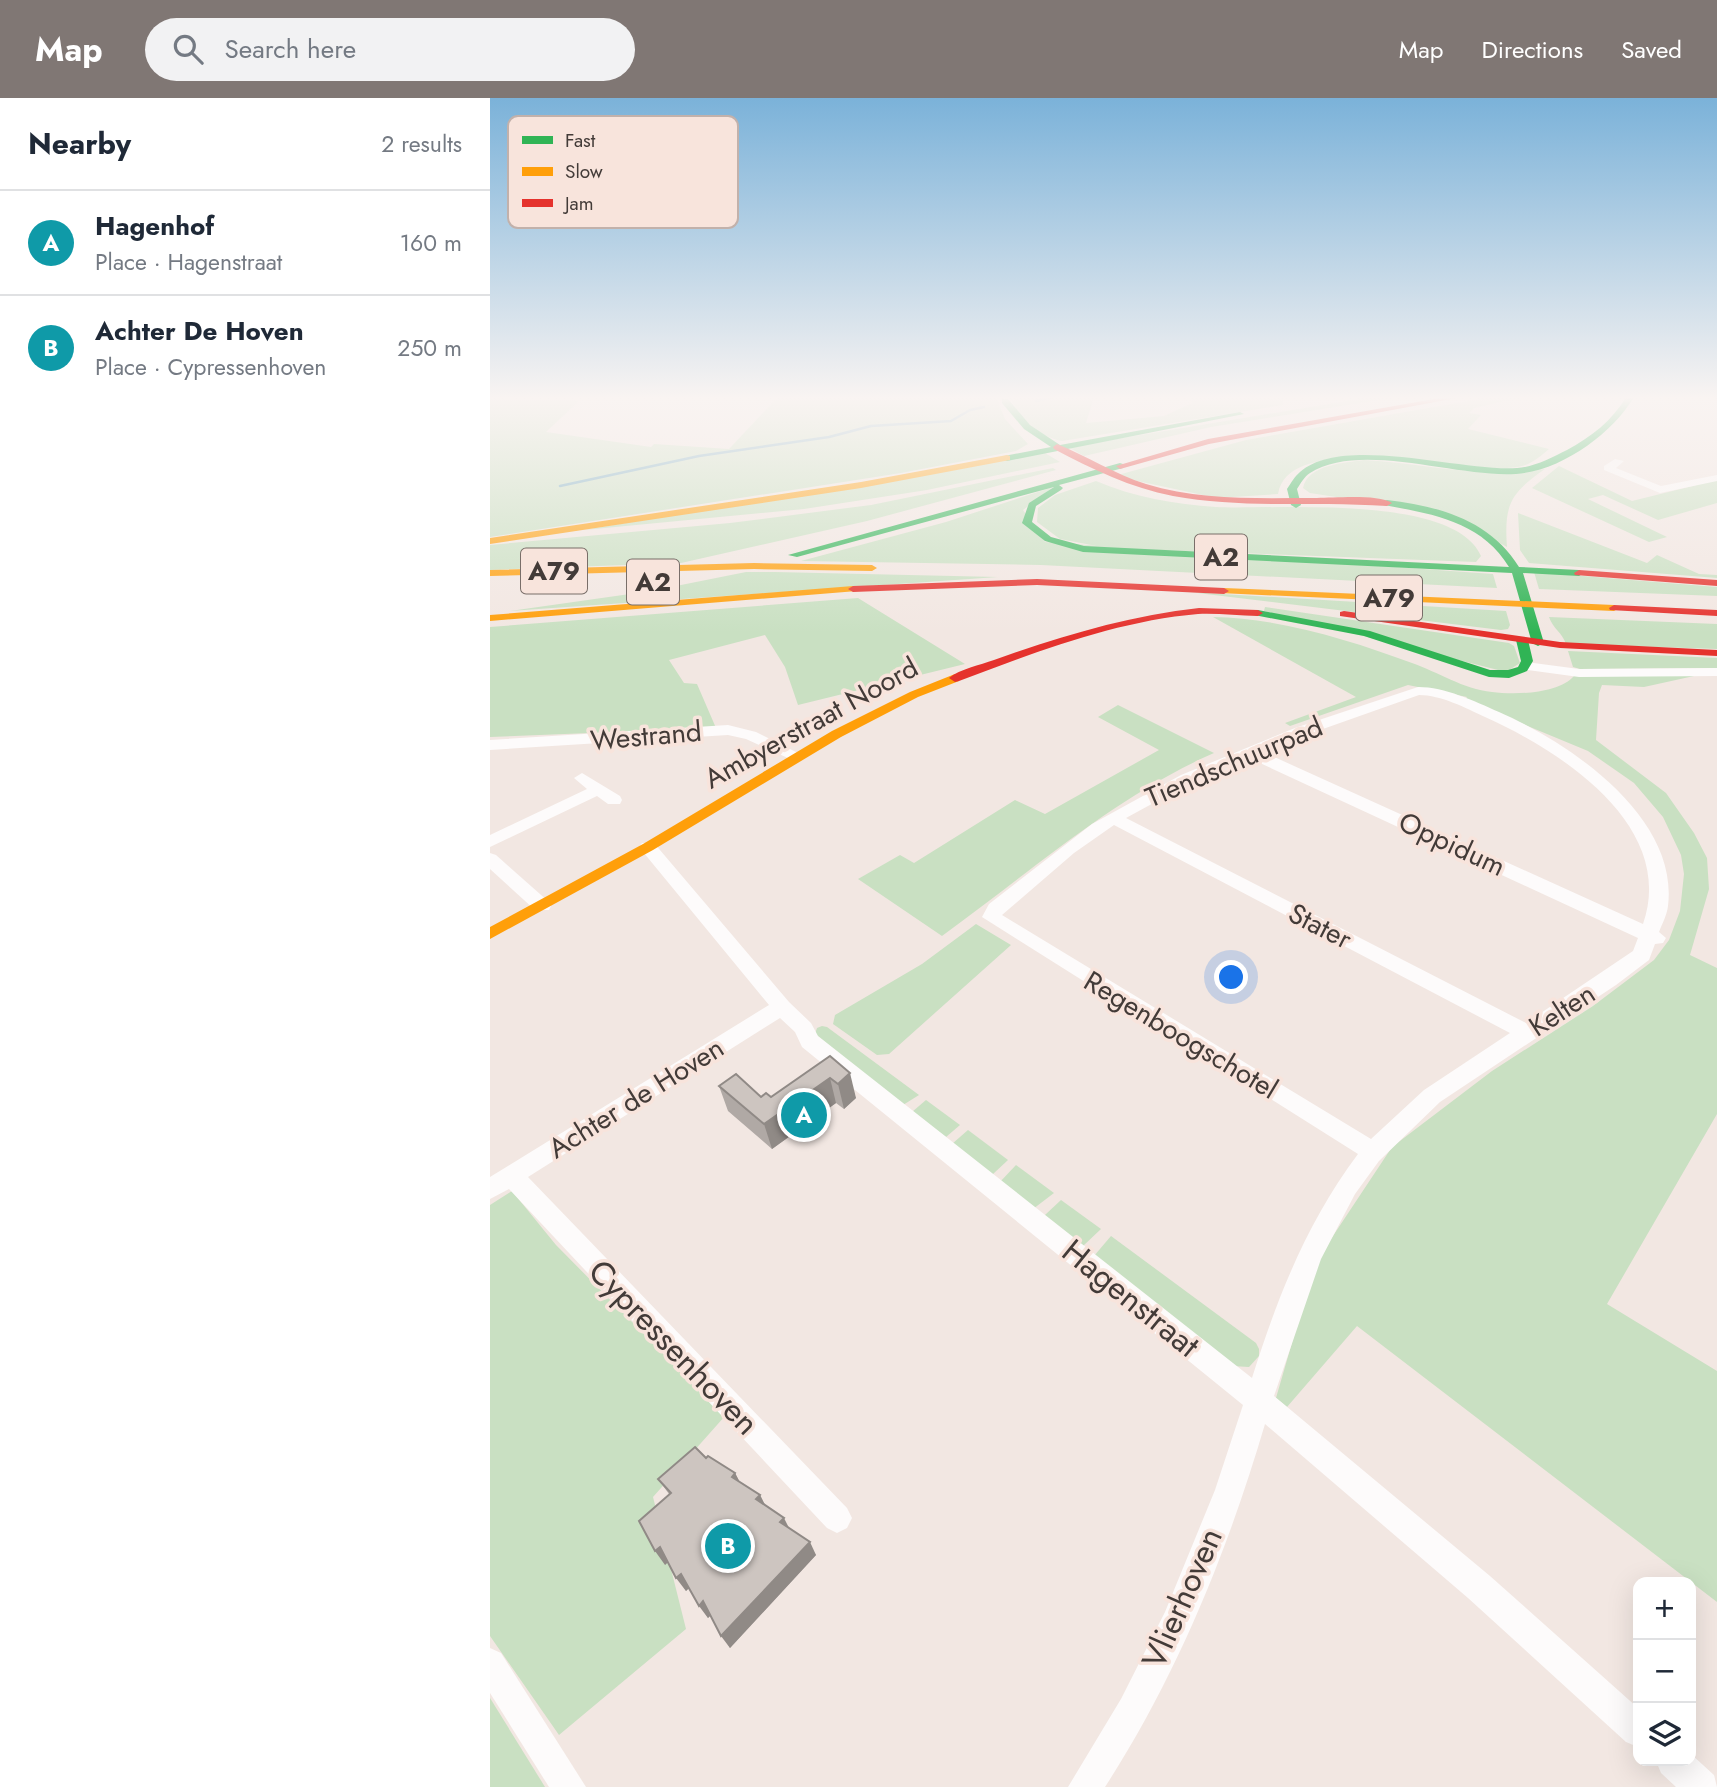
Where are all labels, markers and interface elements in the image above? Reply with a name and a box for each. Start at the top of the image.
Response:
search box [145,18,635,81]
text: Map [35,26,103,73]
icon: search [169,30,207,68]
text: Search here [225,30,356,68]
text: Map [1399,32,1444,67]
text: Directions [1482,32,1583,67]
text: Saved [1621,32,1682,67]
legend [508,116,738,228]
text: Nearby [28,122,131,165]
text: 2 results [381,127,462,161]
text: Fast [565,127,596,154]
text: Slow [565,158,603,185]
text: Jam [562,190,594,217]
text: Hagenhof [95,207,214,245]
text: A [43,226,59,260]
text: 160 m [400,226,462,260]
text: Place · Hagenstraat [95,245,282,279]
text: Achter De Hoven [95,312,304,350]
text: B [43,331,59,365]
text: 250 m [397,331,462,365]
text: Place · Cypressenhoven [95,350,326,384]
road number: A2 [1195,534,1247,579]
road number: A79 [521,548,587,593]
road number: A2 [627,560,679,604]
road number: A79 [1356,576,1422,620]
street label: Ambyerstraat Noord [696,647,926,799]
street label: Tiendschuurpad [1139,706,1329,818]
street label: Westrand [589,711,703,761]
street label: Oppidum [1392,801,1512,887]
street label: Stater [1281,893,1359,959]
your location [1214,960,1248,994]
street label: Regenboogschotel [1076,961,1286,1109]
street label: Kelten [1521,973,1603,1047]
street label: Achter de Hoven [540,1028,732,1168]
pin: A [781,1089,827,1141]
street label: Hagenstraat [1052,1228,1210,1368]
street label: Cypressenhoven [578,1249,770,1445]
pin: B [705,1520,751,1572]
street label: Vlierhoven [1130,1520,1234,1676]
map controls [1633,1577,1696,1766]
button: + [1633,1577,1696,1640]
button: − [1633,1640,1696,1703]
button: layers [1633,1703,1696,1766]

